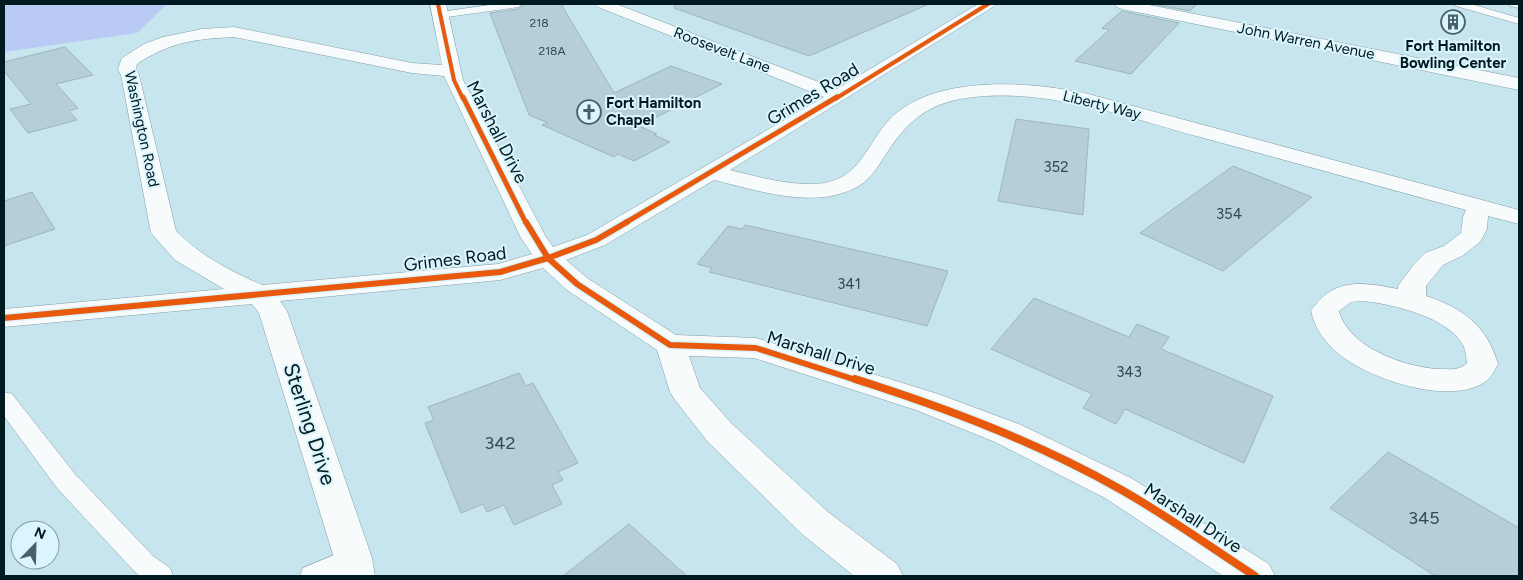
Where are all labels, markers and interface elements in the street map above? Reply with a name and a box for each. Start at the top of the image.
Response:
building icon: Fort Hamilton Bowling Center [1440,9,1466,35]
house number: 218 [529,16,549,30]
street label: John Warren Avenue [1236,19,1376,63]
street label: Roosevelt Lane [671,23,773,77]
place label: Fort Hamilton Bowling Center [1400,37,1507,72]
house number: 218A [538,44,566,58]
street label: Grimes Road [763,58,863,130]
street label: Washington Road [121,69,163,189]
street label: Marshall Drive [462,77,532,187]
street label: Liberty Way [1061,87,1143,123]
place label: Fort Hamilton Chapel [606,94,701,129]
church icon: Fort Hamilton Chapel [576,99,602,125]
house number: 352 [1043,158,1069,176]
house number: 354 [1216,205,1242,223]
street label: Grimes Road [402,242,508,276]
house number: 341 [837,275,861,293]
street label: Marshall Drive [764,326,878,380]
street label: Sterling Drive [279,360,341,488]
house number: 343 [1116,363,1142,381]
house number: 342 [484,432,516,454]
street label: Marshall Drive [1140,478,1246,558]
house number: 345 [1408,507,1440,529]
north arrow [10,520,60,570]
text: N [32,524,48,543]

